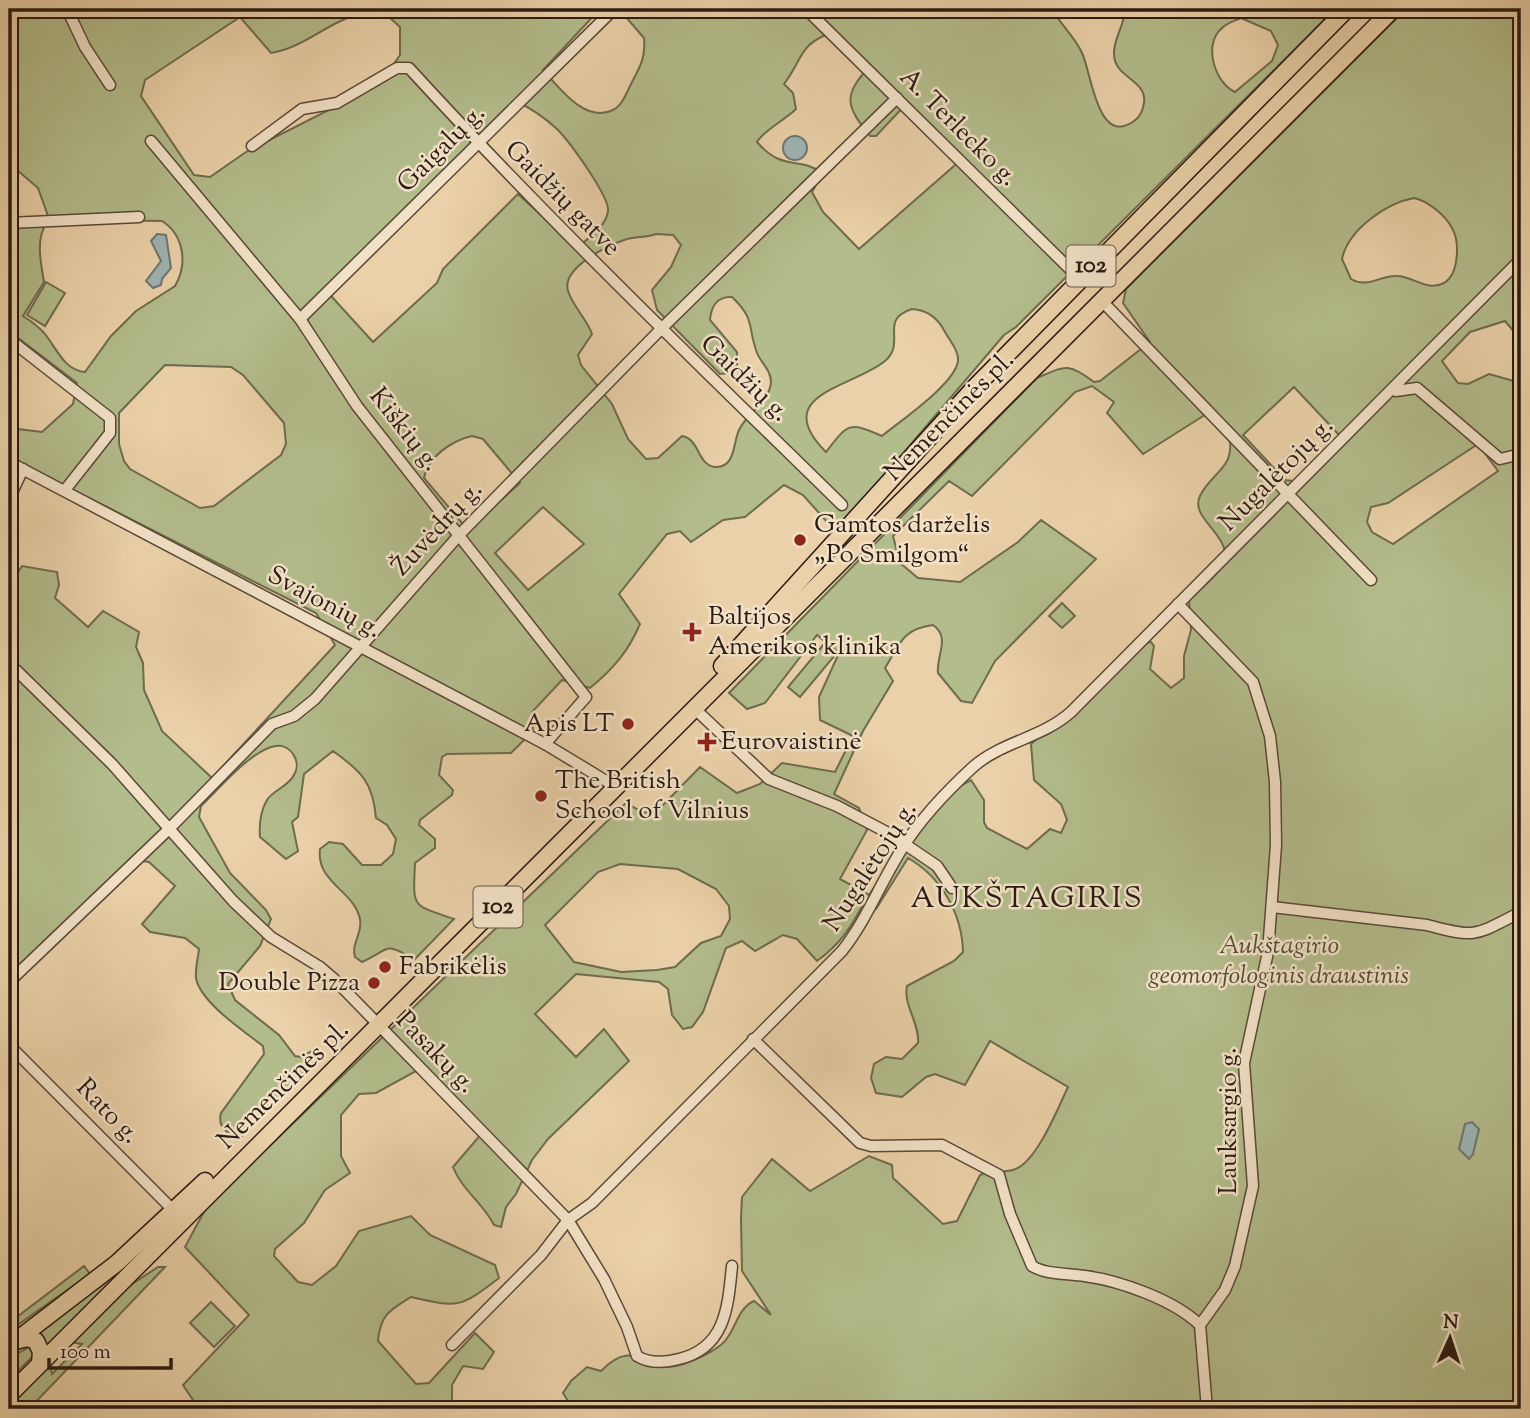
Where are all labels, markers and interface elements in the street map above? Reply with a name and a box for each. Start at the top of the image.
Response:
street label: A. Terlecko g. [890,60,1026,196]
street label: Gaigalų g. [389,96,495,202]
street label: Gaidžių gatve [496,133,628,265]
road number: 102 [1066,246,1116,286]
street label: Gaidžių g. [691,327,797,431]
street label: Nemenčinės pl. [876,343,1024,491]
street label: Kiškių g. [359,380,449,480]
street label: Nugalėtojų g. [1211,409,1343,541]
street label: Žuvėdrų g. [384,473,492,585]
place label: Gamtos darželis „Po Smilgom“ [814,507,990,574]
marker: Gamtos darželis „Po Smilgom“ [792,532,808,548]
street label: Svajonių g. [260,557,388,649]
place label: Baltijos Amerikos klinika [708,599,901,666]
marker: Baltijos Amerikos klinika [682,622,702,642]
place label: Apis LT [524,706,614,743]
marker: Apis LT [620,716,636,732]
place label: Eurovaistinė [721,724,862,761]
marker: Eurovaistinė [699,734,715,750]
place label: The British School of Vilnius [555,763,749,830]
marker: The British School of Vilnius [533,788,549,804]
street label: Nugalėtojų g. [815,794,927,940]
district label: AUKŠTAGIRIS [910,878,1144,921]
road number: 102 [474,887,522,928]
park label: Aukštagirio geomorfologinis draustinis [1148,928,1409,995]
place label: Fabrikėlis [399,949,507,986]
marker: Fabrikėlis [377,959,393,975]
place label: Double Pizza [218,965,360,1002]
marker: Double Pizza [366,975,382,991]
street label: Pasakų g. [386,1003,484,1103]
street label: Nemenčinės pl. [210,1013,358,1159]
street label: Lauksargio g. [1211,1048,1248,1194]
street label: Rato g. [66,1071,148,1153]
north arrow [1414,1302,1484,1372]
text: N [1442,1310,1459,1337]
scale bar [49,1327,172,1371]
text: 100 m [60,1338,111,1368]

